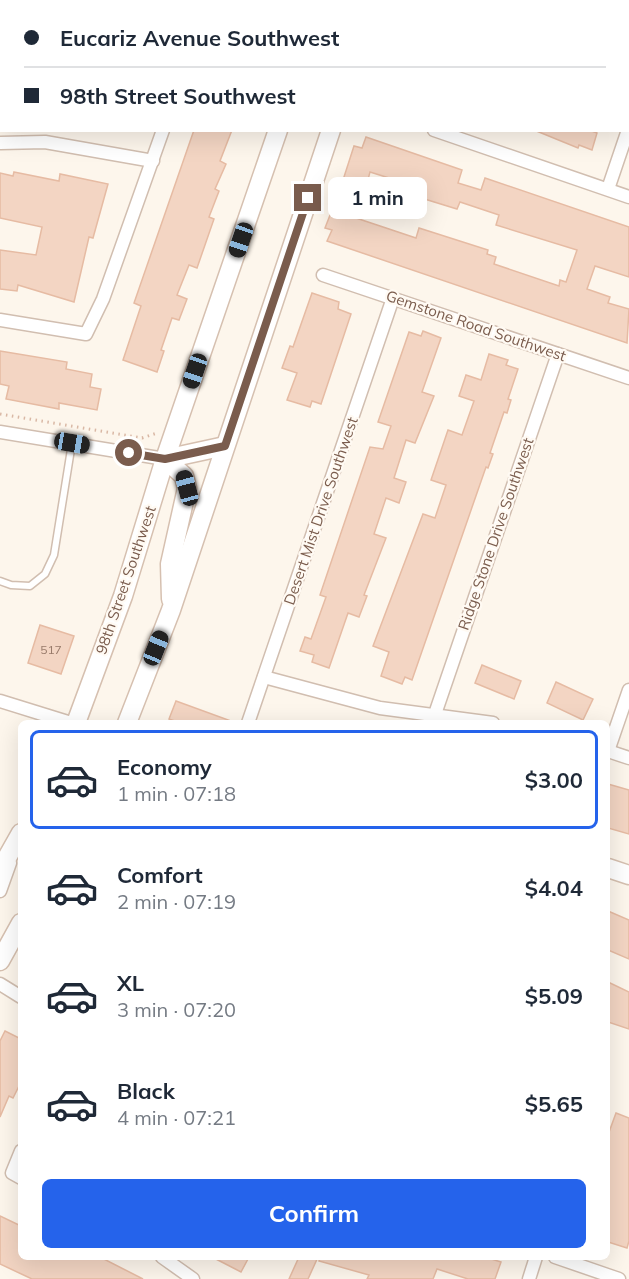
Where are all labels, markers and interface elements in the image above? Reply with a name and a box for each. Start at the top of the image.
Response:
text: Eucariz Avenue Southwest [60,24,339,52]
text: 98th Street Southwest [60,82,296,110]
callout: 1 min [329,177,428,219]
route end [294,184,321,211]
text: 1 min [351,185,404,210]
car [227,220,255,260]
street label: Gemstone Road Southwest [384,286,569,365]
car [181,351,209,391]
street label: Desert Mist Drive Southwest [279,414,362,607]
car [53,431,91,455]
street label: Ridge Stone Drive Southwest [454,435,537,633]
route start [115,439,142,466]
car [174,468,200,508]
street label: 98th Street Southwest [91,503,160,656]
car [141,628,171,668]
house number: 517 [40,642,62,657]
icon: car [45,753,99,807]
text: Economy [117,753,212,781]
text: $3.00 [525,766,583,794]
text: 1 min · 07:18 [117,781,236,806]
icon: car [45,861,99,915]
text: Comfort [117,861,203,889]
text: $4.04 [525,874,583,902]
text: 2 min · 07:19 [117,889,236,914]
icon: car [45,969,99,1023]
text: XL [117,969,144,997]
text: $5.09 [525,982,583,1010]
text: 3 min · 07:20 [117,997,236,1022]
icon: car [45,1077,99,1131]
text: Black [117,1077,175,1105]
text: $5.65 [525,1090,583,1118]
text: 4 min · 07:21 [117,1105,236,1130]
button: Confirm [42,1179,586,1248]

